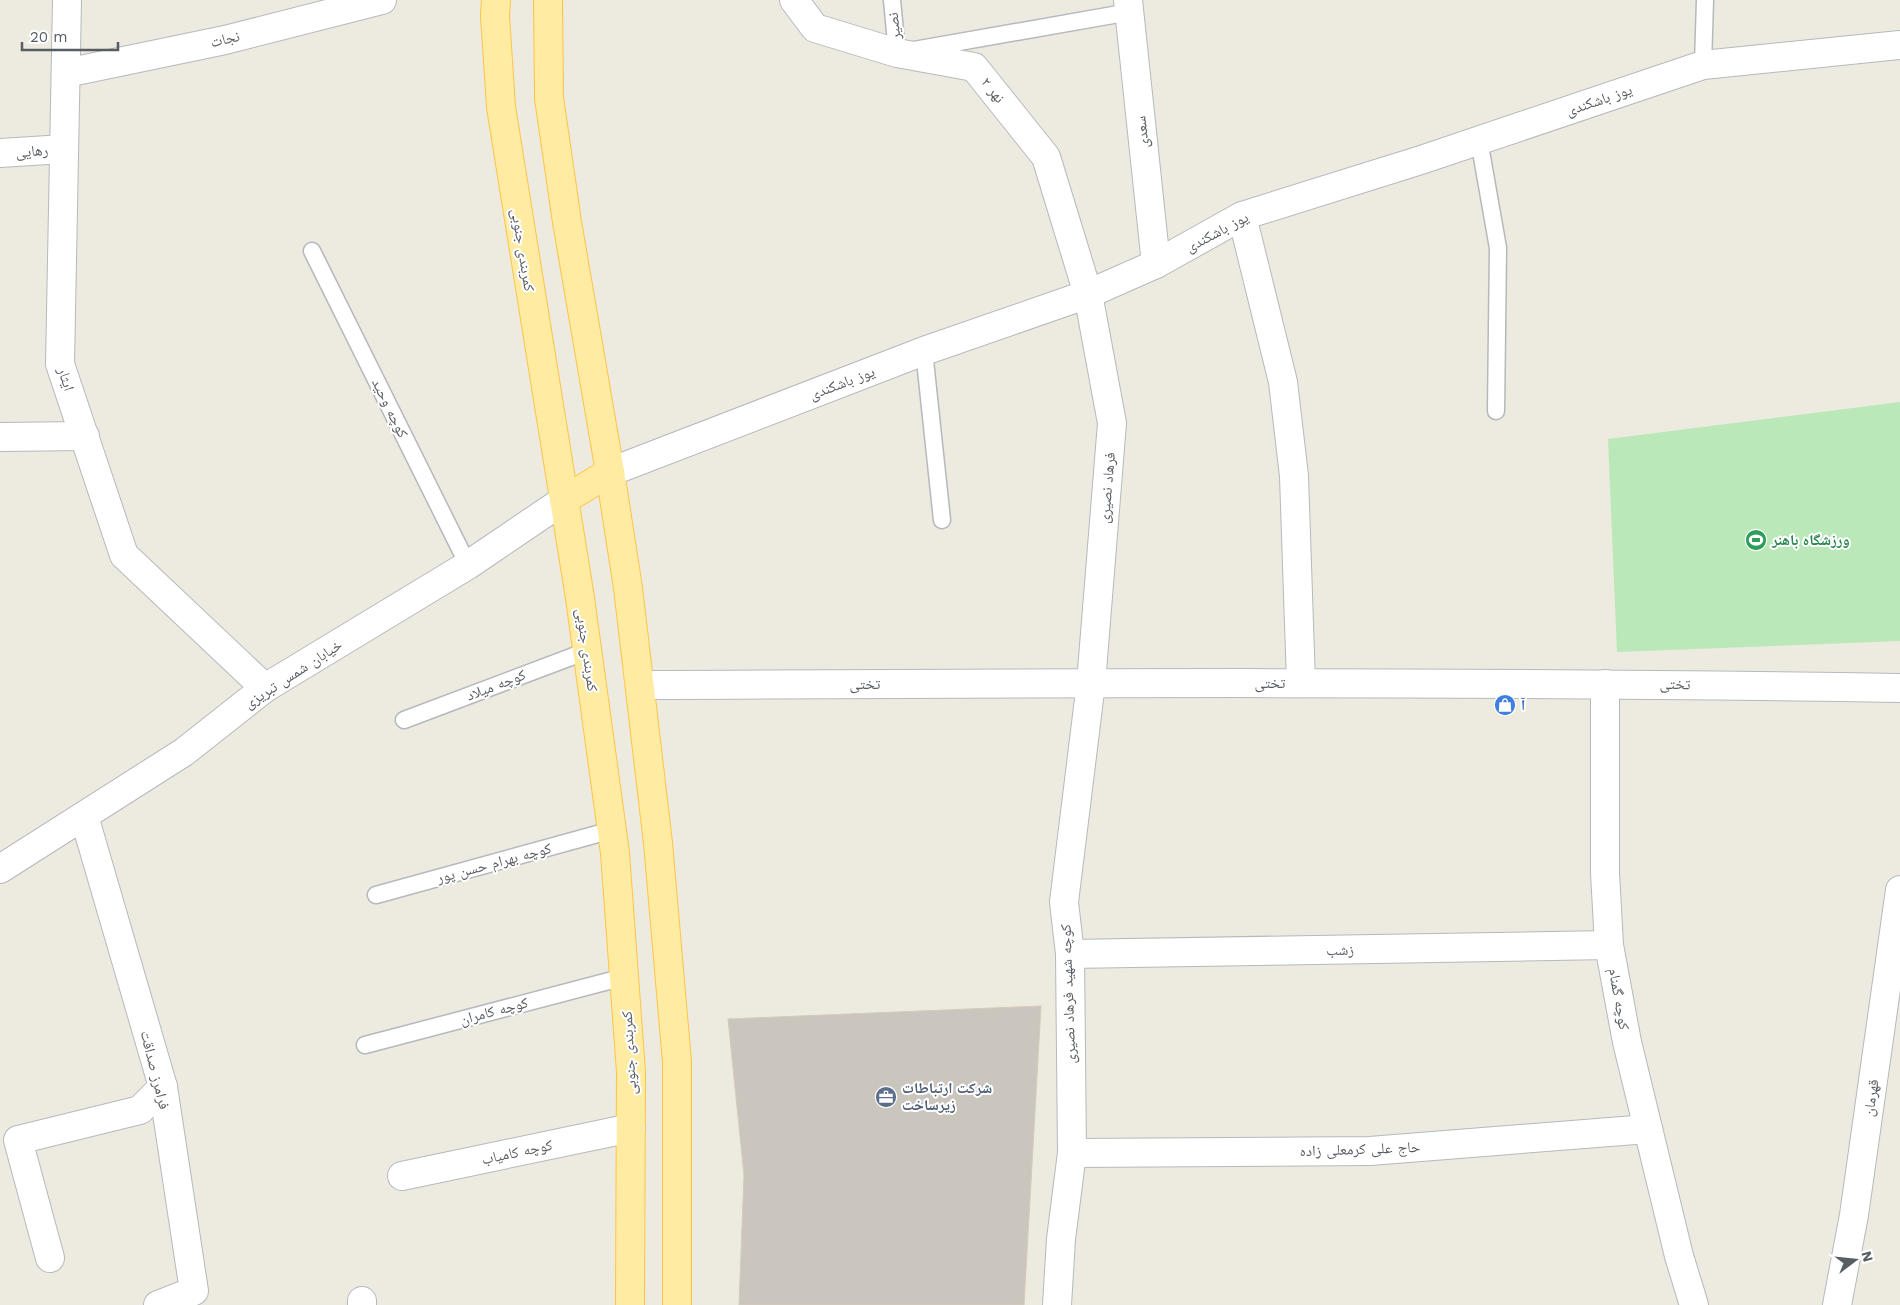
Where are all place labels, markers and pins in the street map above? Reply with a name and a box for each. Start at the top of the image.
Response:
sports icon: ورزشگاه باهنر [1744,528,1768,552]
place label: ورزشگاه باهنر [1771,531,1850,549]
shop icon: آ [1493,693,1517,717]
place label: آ [1520,696,1526,714]
place label: شرکت ارتباطات زیرساخت [902,1079,992,1114]
office icon: شرکت ارتباطات زیرساخت [874,1085,898,1109]

